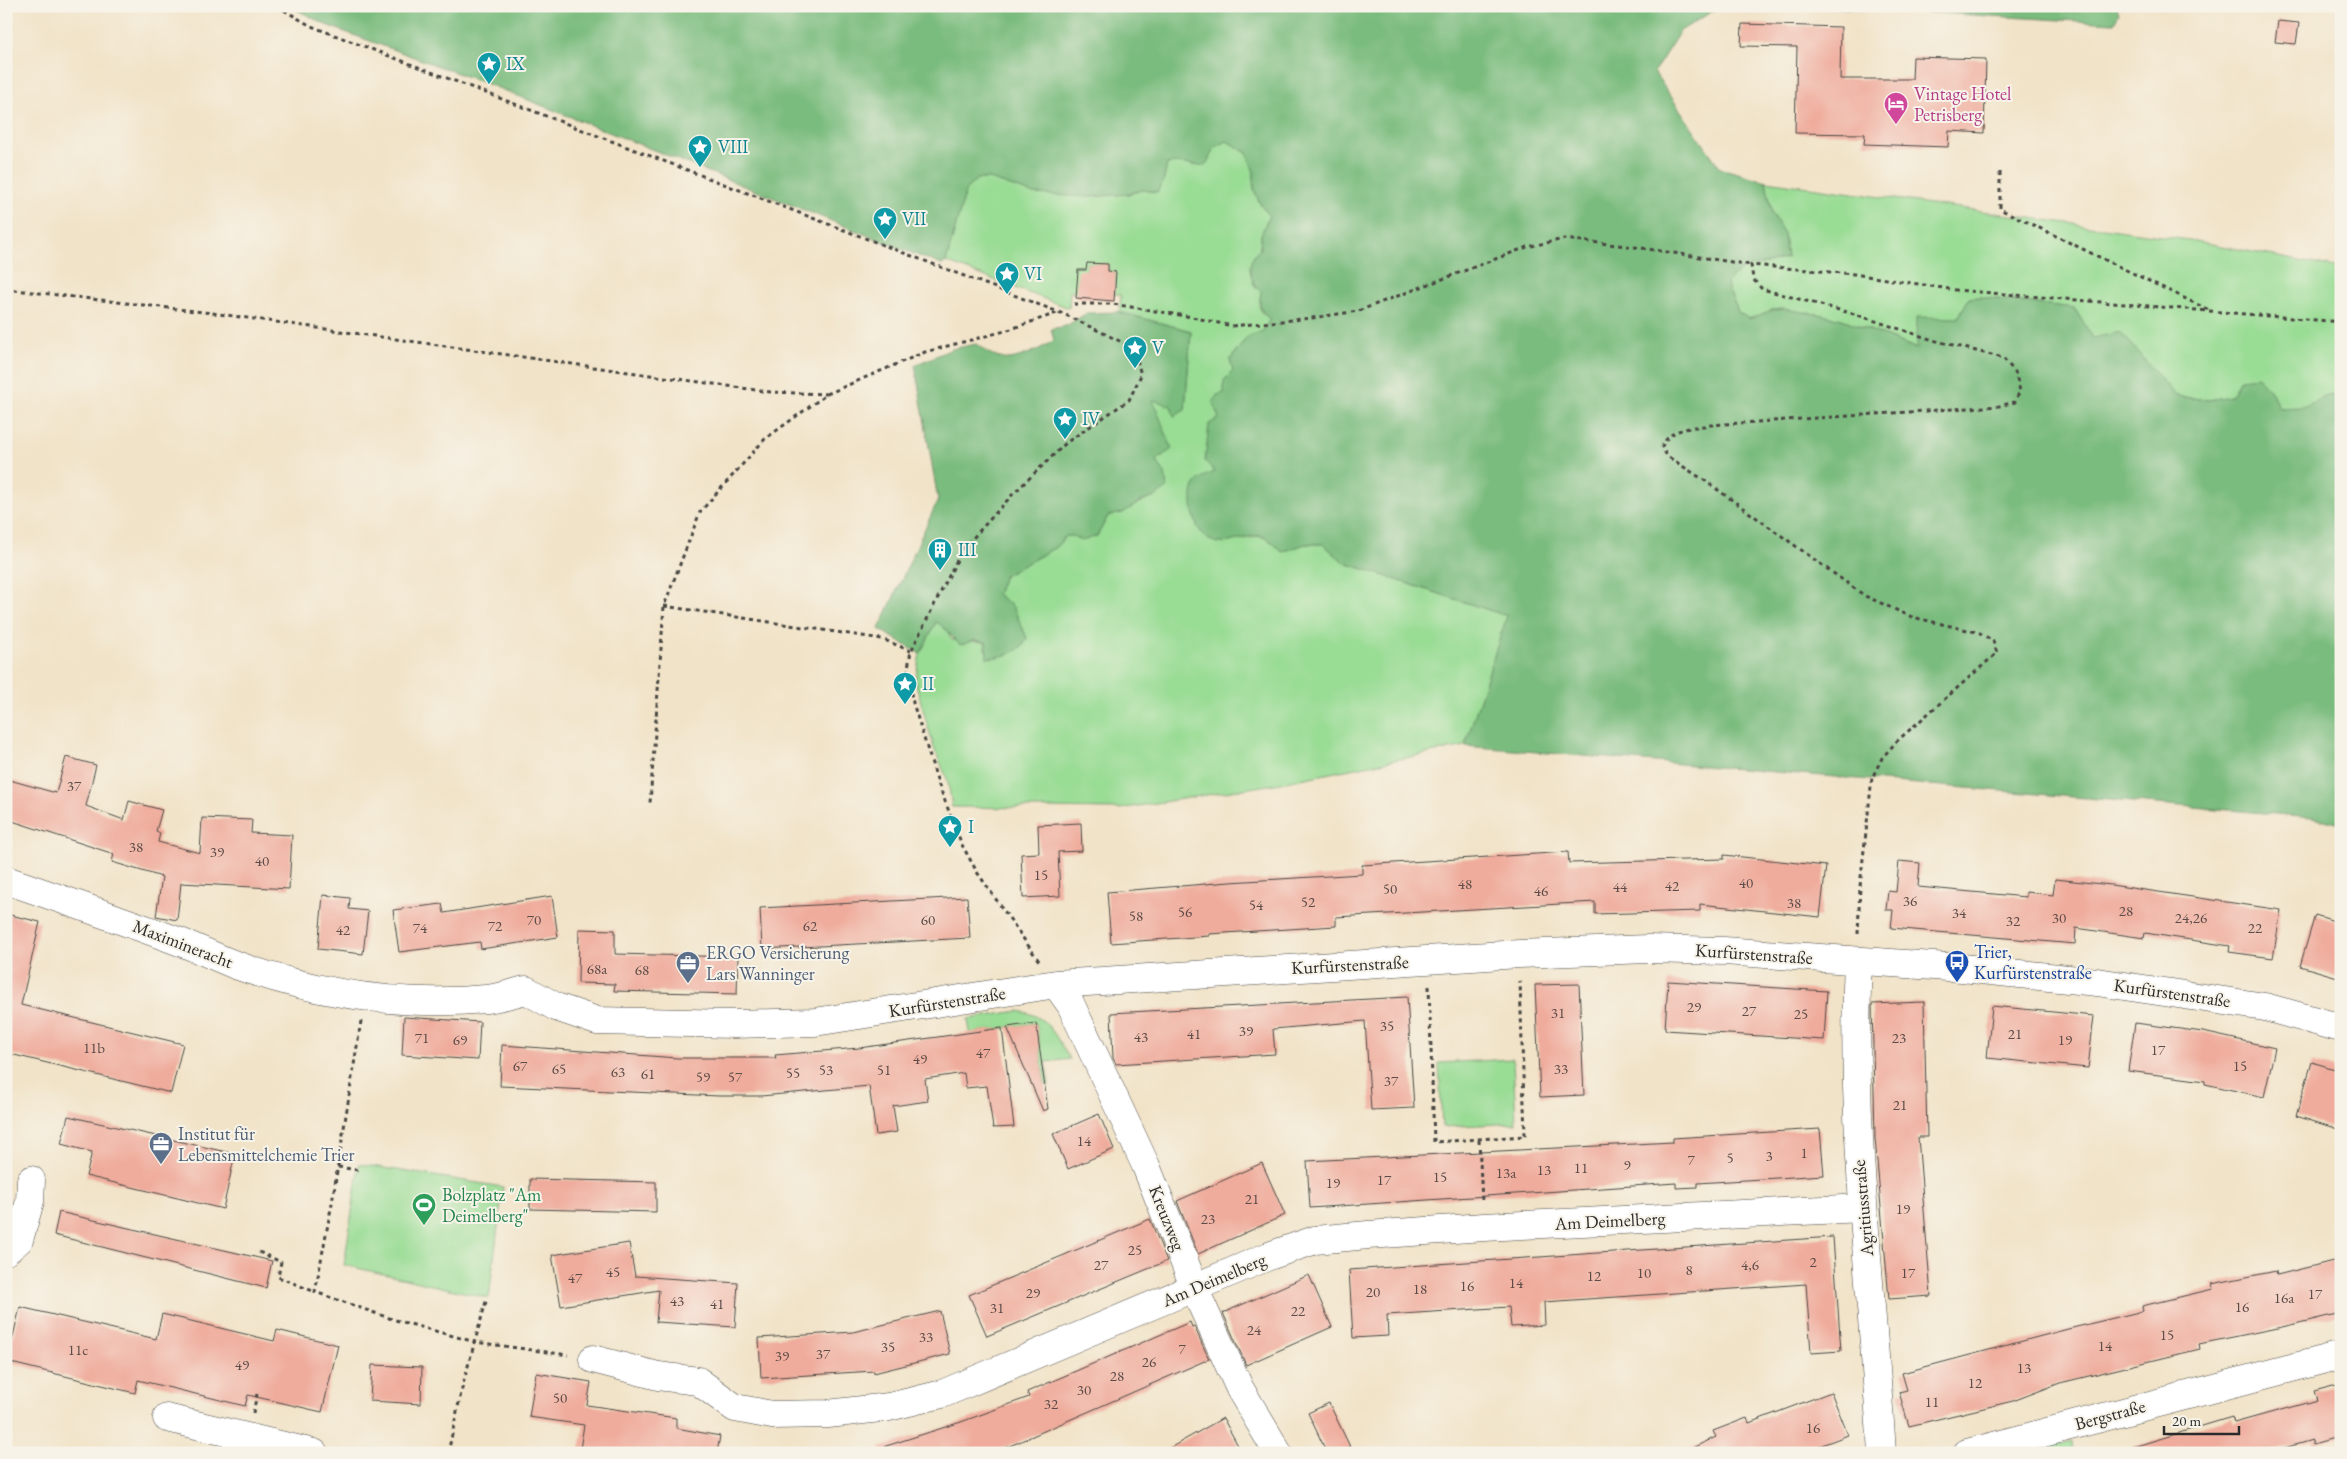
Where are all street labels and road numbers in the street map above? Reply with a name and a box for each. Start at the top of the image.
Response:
street label: Maximineracht [130,914,237,973]
street label: Kurfürstenstraße [1695,938,1814,969]
street label: Kurfürstenstraße [1291,950,1409,979]
street label: Kurfürstenstraße [2112,973,2232,1012]
street label: Kurfürstenstraße [887,981,1007,1022]
street label: Agritiusstraße [1847,1159,1878,1258]
street label: Kreuzweg [1144,1182,1191,1254]
street label: Am Deimelberg [1553,1206,1666,1235]
street label: Am Deimelberg [1158,1247,1269,1312]
street label: Bergstraße [2072,1394,2148,1435]

